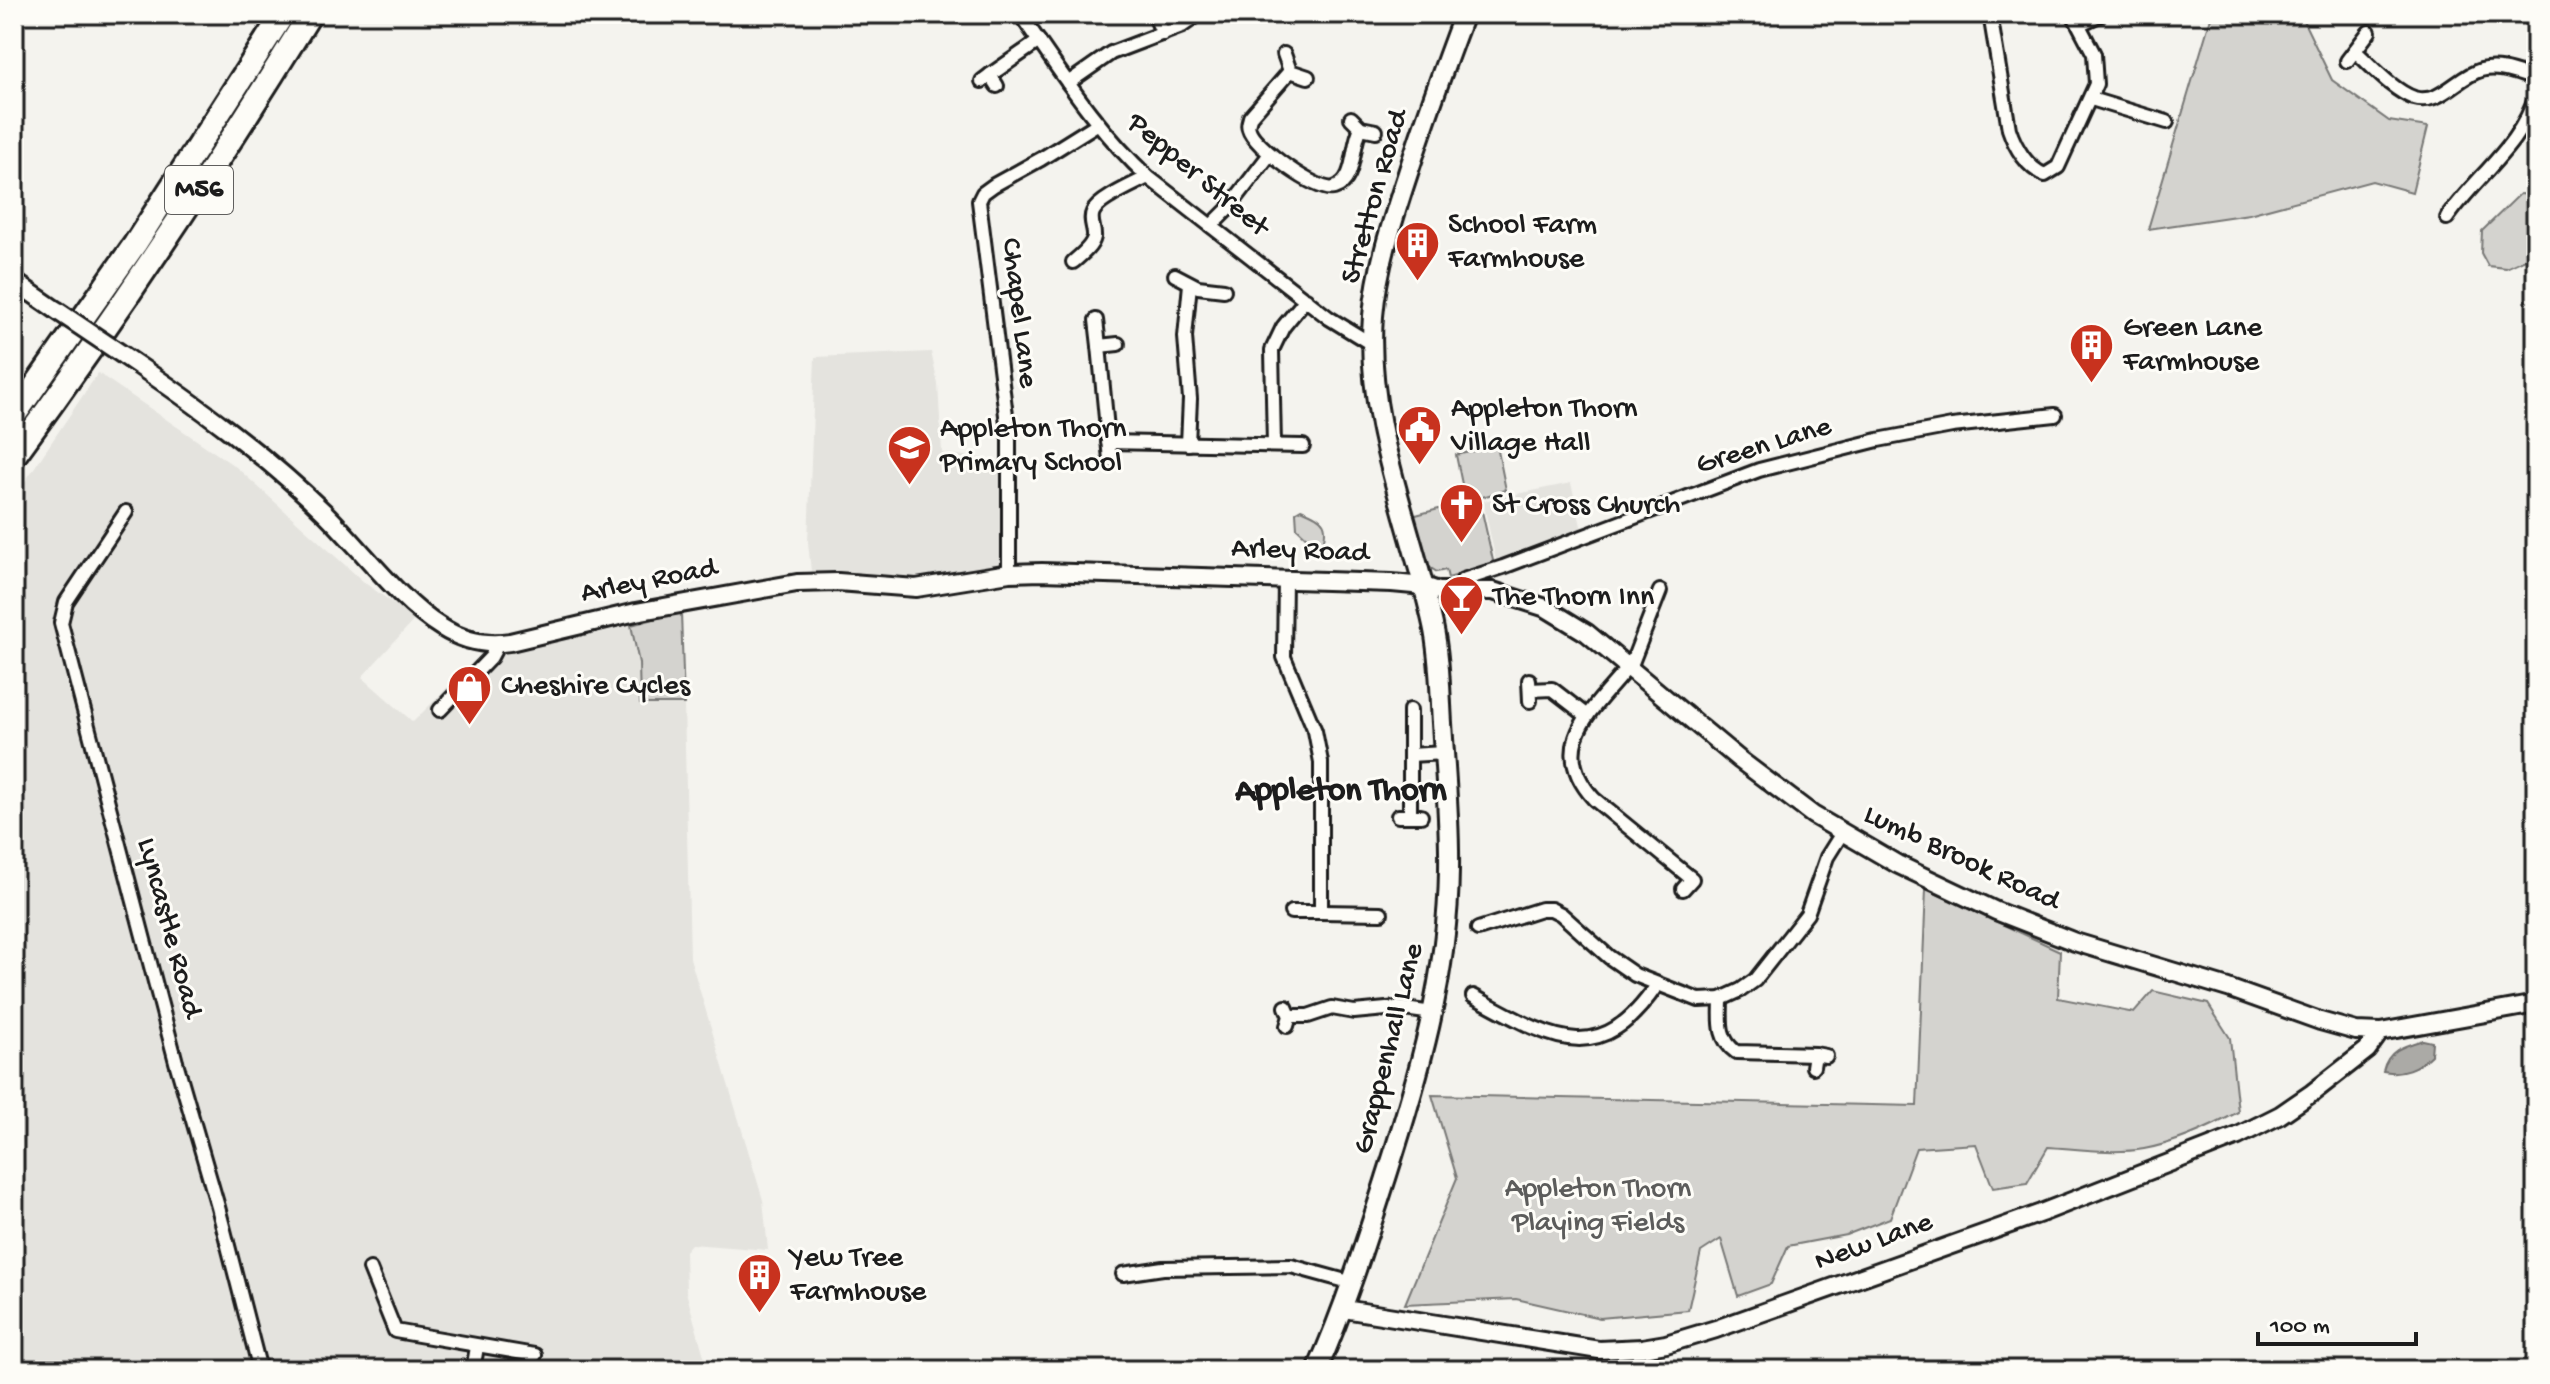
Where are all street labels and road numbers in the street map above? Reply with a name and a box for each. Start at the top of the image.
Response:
street label: Stretton Road [1334,104,1418,288]
street label: Pepper Street [1118,106,1277,247]
road number: M56 [165,166,233,214]
street label: Chapel Lane [991,236,1045,390]
street label: Green Lane [1692,410,1836,484]
street label: Arley Road [1231,532,1372,572]
street label: Arley Road [578,551,722,612]
street label: Lumb Brook Road [1857,798,2067,921]
street label: Lyncastle Road [127,834,209,1024]
street label: Grappenhall Lane [1347,940,1433,1158]
street label: New Lane [1810,1205,1938,1280]

